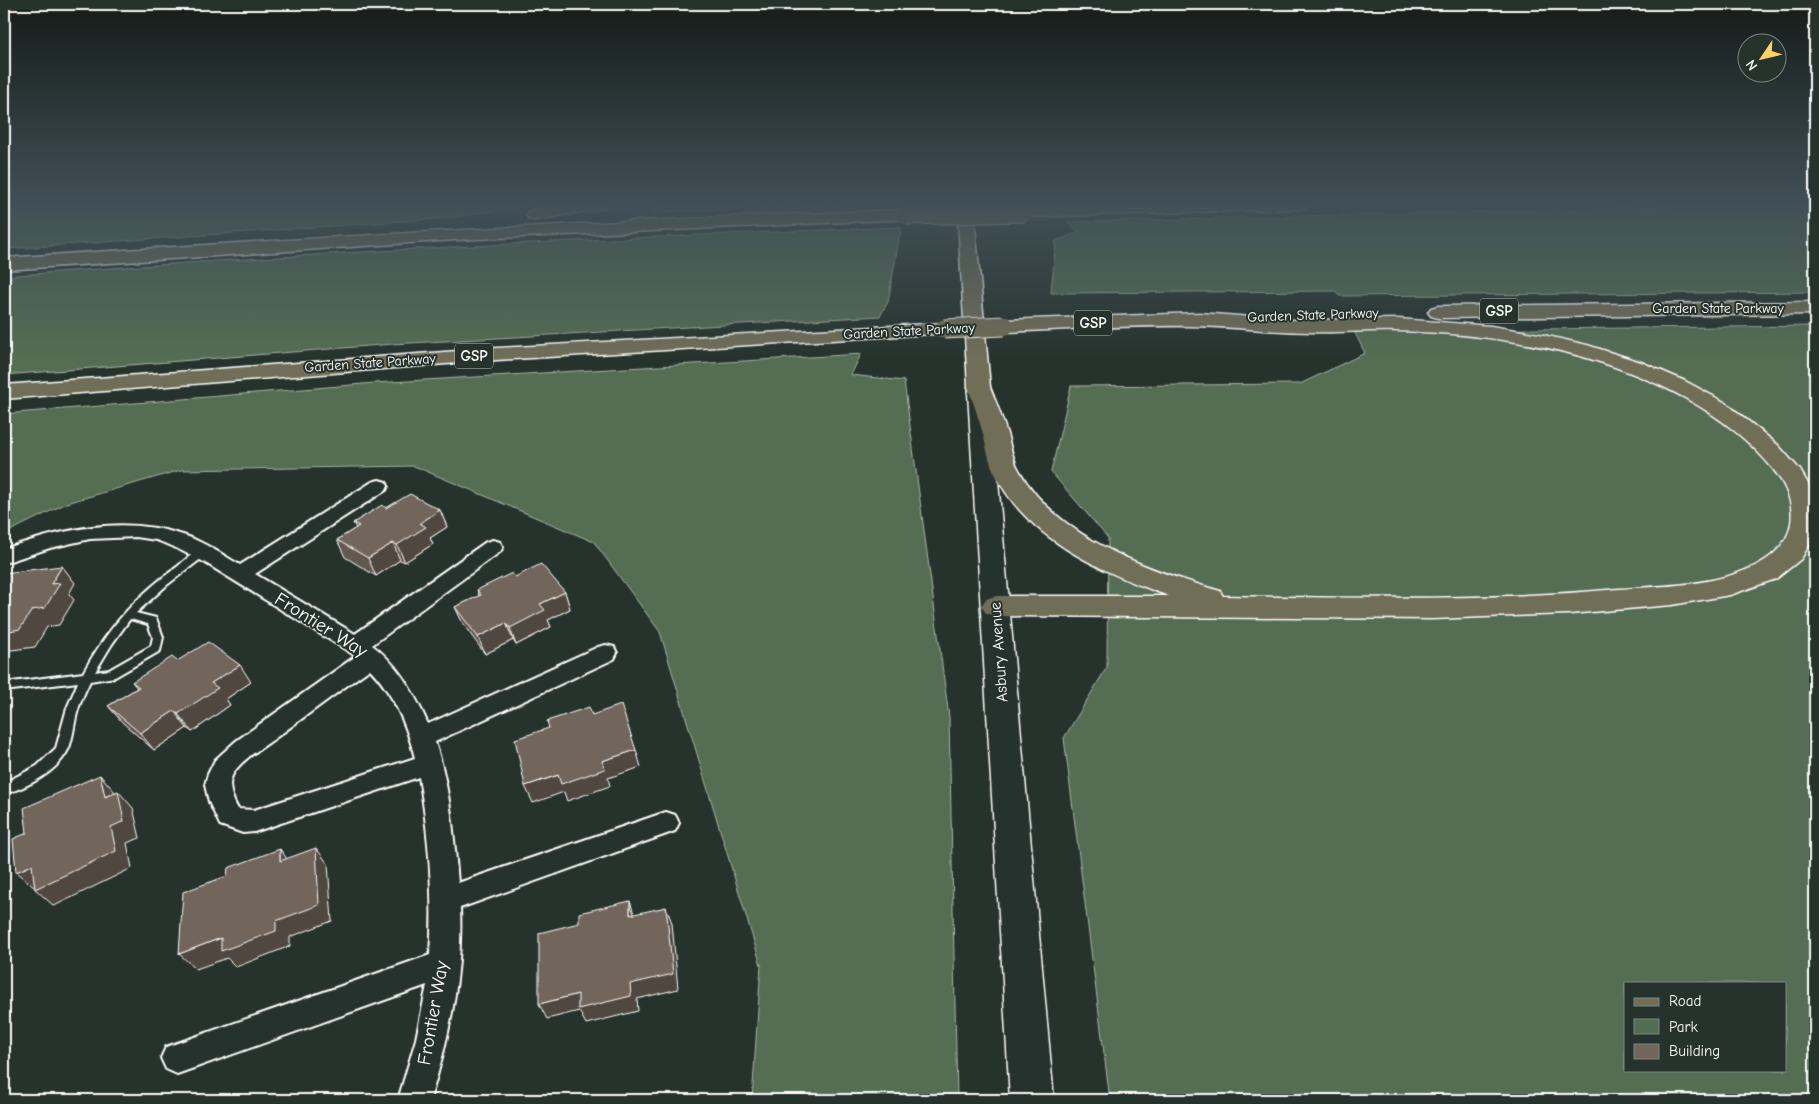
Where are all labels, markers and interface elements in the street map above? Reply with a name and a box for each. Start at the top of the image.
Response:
north arrow [1736,32,1786,82]
text: N [1742,57,1761,74]
road number: GSP [1480,298,1518,324]
street label: Garden State Parkway [1652,300,1784,317]
street label: Garden State Parkway [1247,304,1380,326]
road number: GSP [1074,310,1112,336]
street label: Garden State Parkway [843,319,976,343]
road number: GSP [455,344,493,368]
street label: Garden State Parkway [304,350,437,376]
street label: Frontier Way [270,588,372,663]
street label: Asbury Avenue [987,601,1011,703]
street label: Frontier Way [413,959,453,1067]
legend [1624,982,1786,1072]
text: Road [1669,992,1701,1010]
text: Park [1669,1018,1698,1036]
text: Building [1669,1042,1720,1060]

